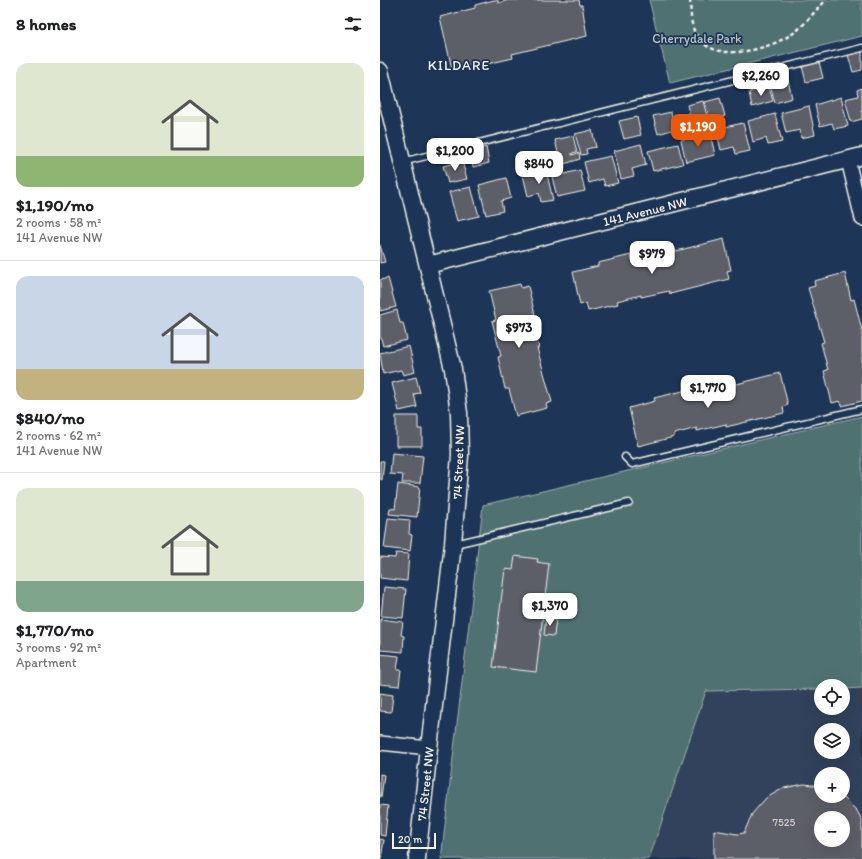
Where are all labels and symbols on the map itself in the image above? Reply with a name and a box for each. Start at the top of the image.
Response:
park label: Cherrydale Park [652,31,742,46]
district label: KILDARE [428,57,490,74]
pin: $2,260 [728,63,794,97]
pin: $1,190 [665,114,731,148]
pin: $1,200 [422,138,488,172]
pin: $840 [515,151,563,185]
street label: 141 Avenue NW [601,194,689,229]
pin: $979 [628,241,676,275]
pin: $973 [495,315,543,349]
pin: $1,770 [675,375,741,409]
street label: 74 Street NW [450,425,467,499]
pin: $1,370 [517,593,583,627]
street label: 74 Street NW [414,746,437,822]
house number: 7525 [773,816,796,829]
scale bar [392,831,436,850]

